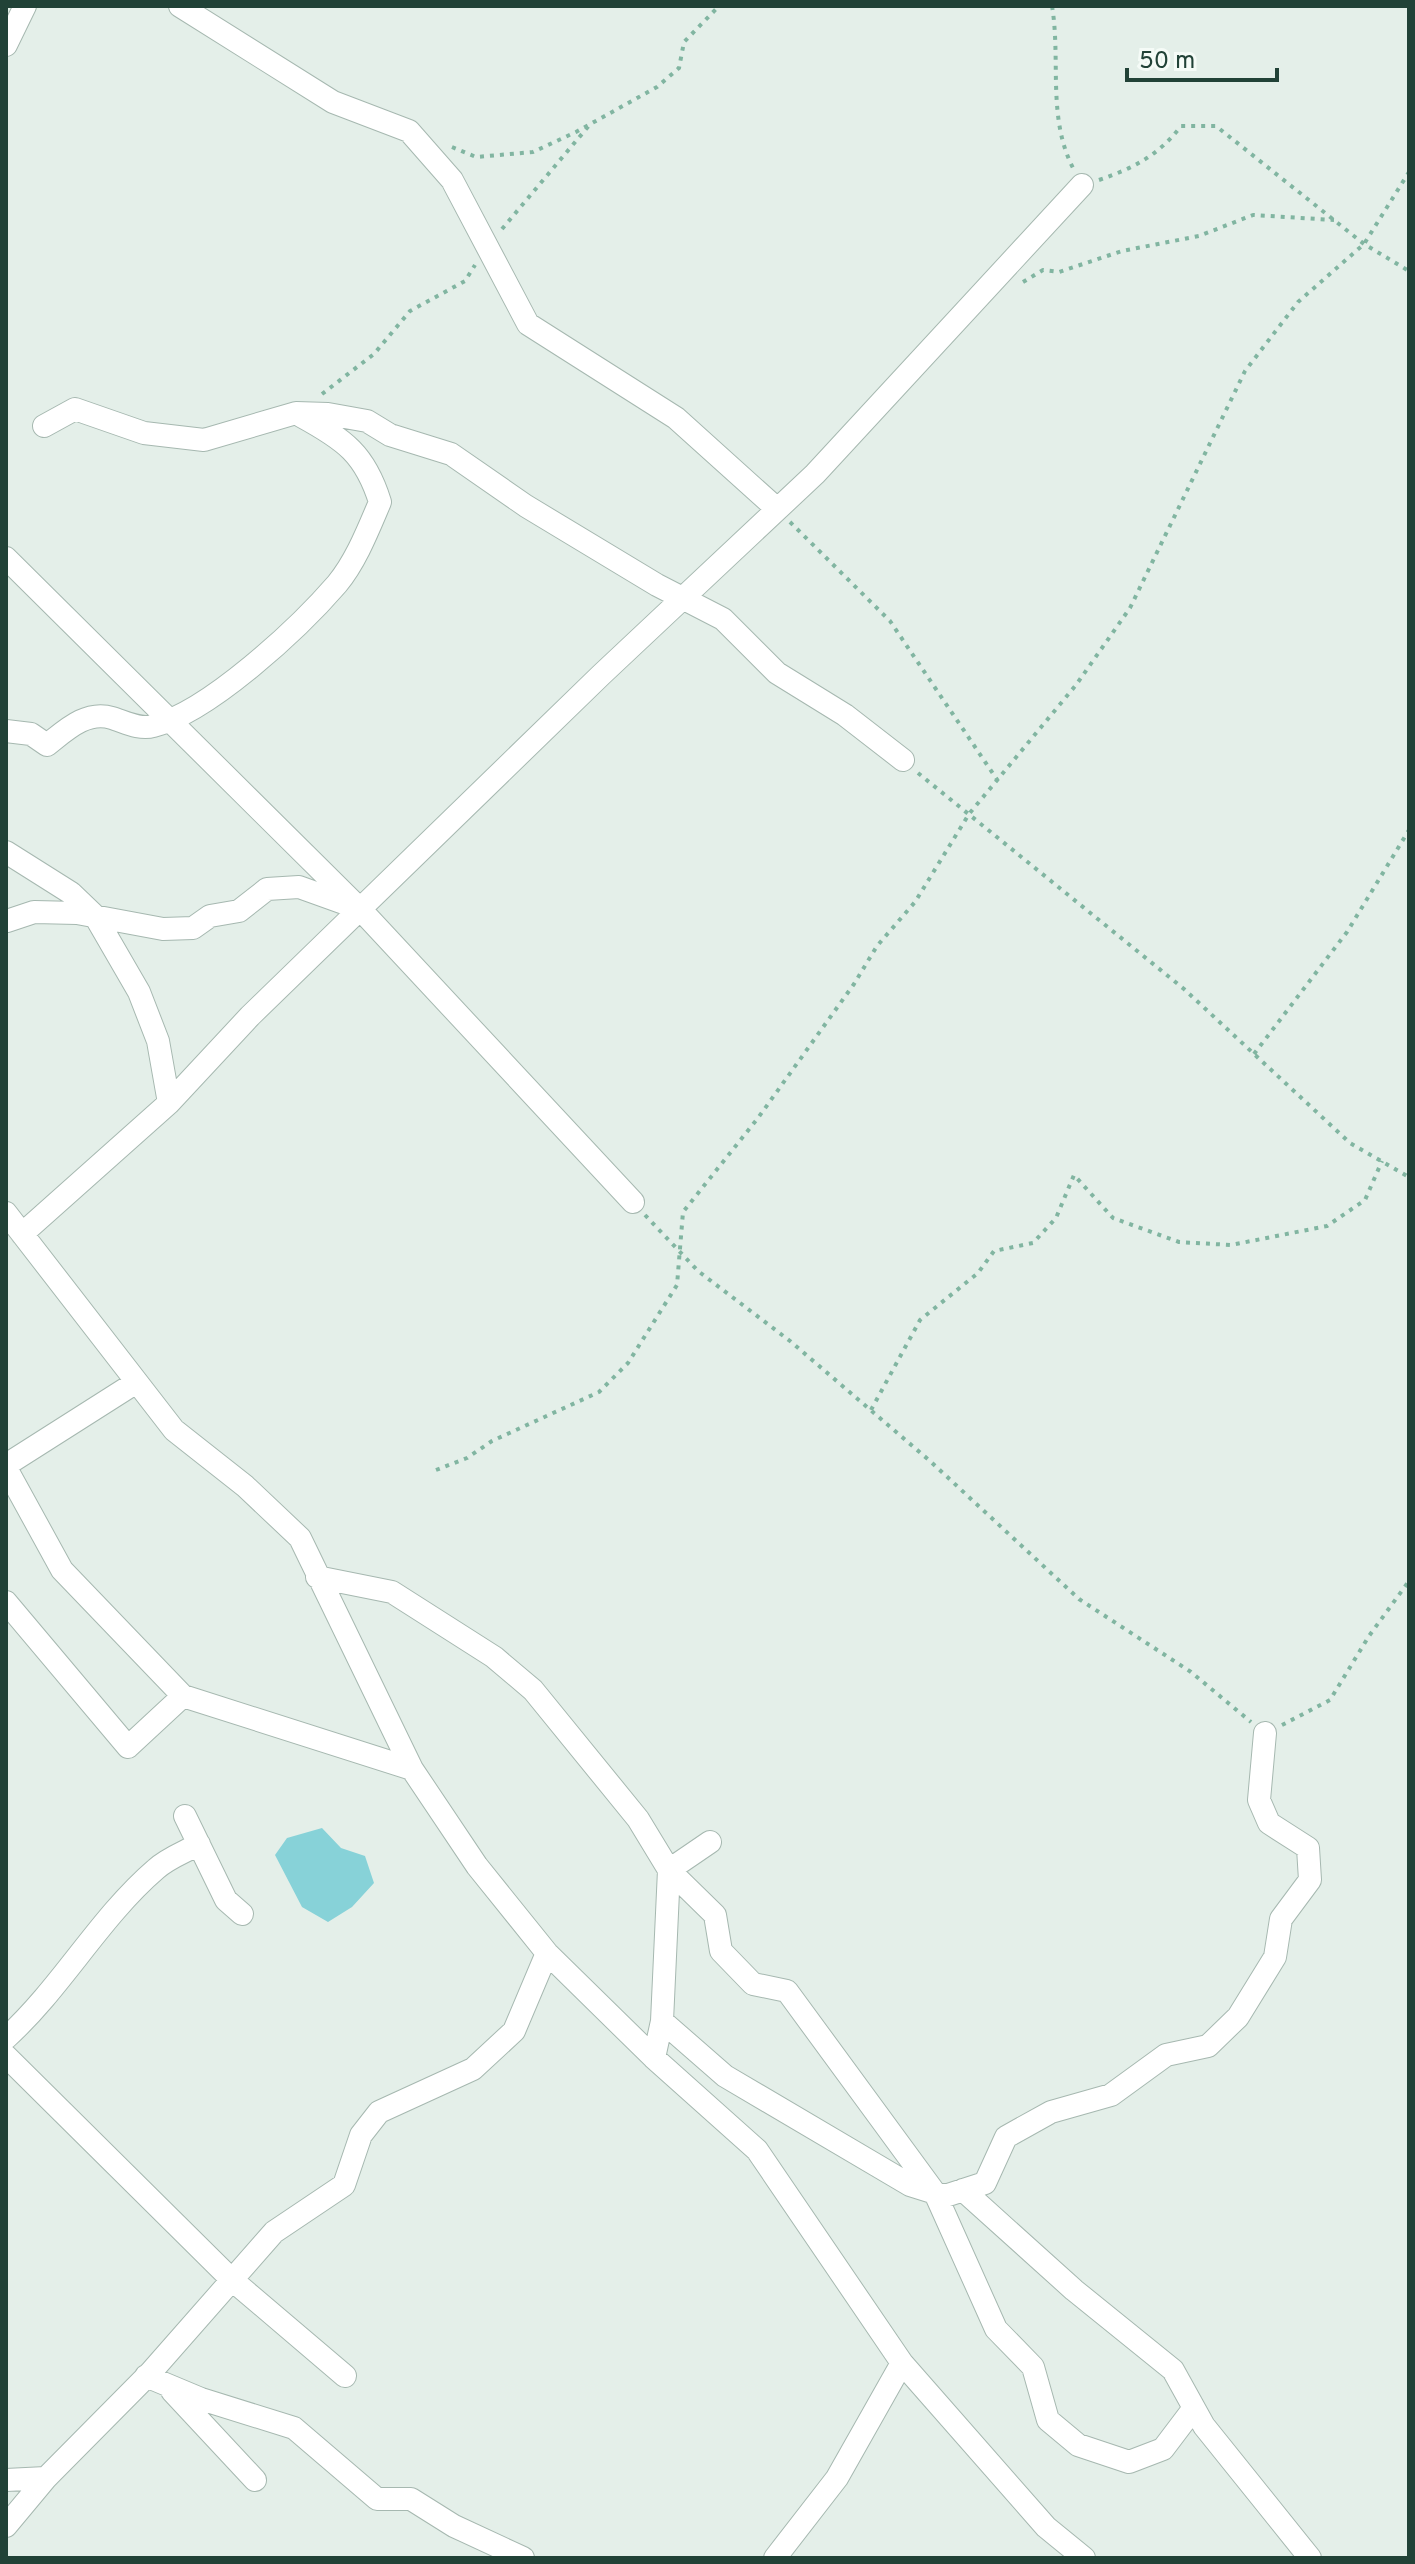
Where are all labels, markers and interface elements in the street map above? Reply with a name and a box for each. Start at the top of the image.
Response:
scale bar [1127,32,1277,82]
text: 50 m [1139,47,1195,77]

